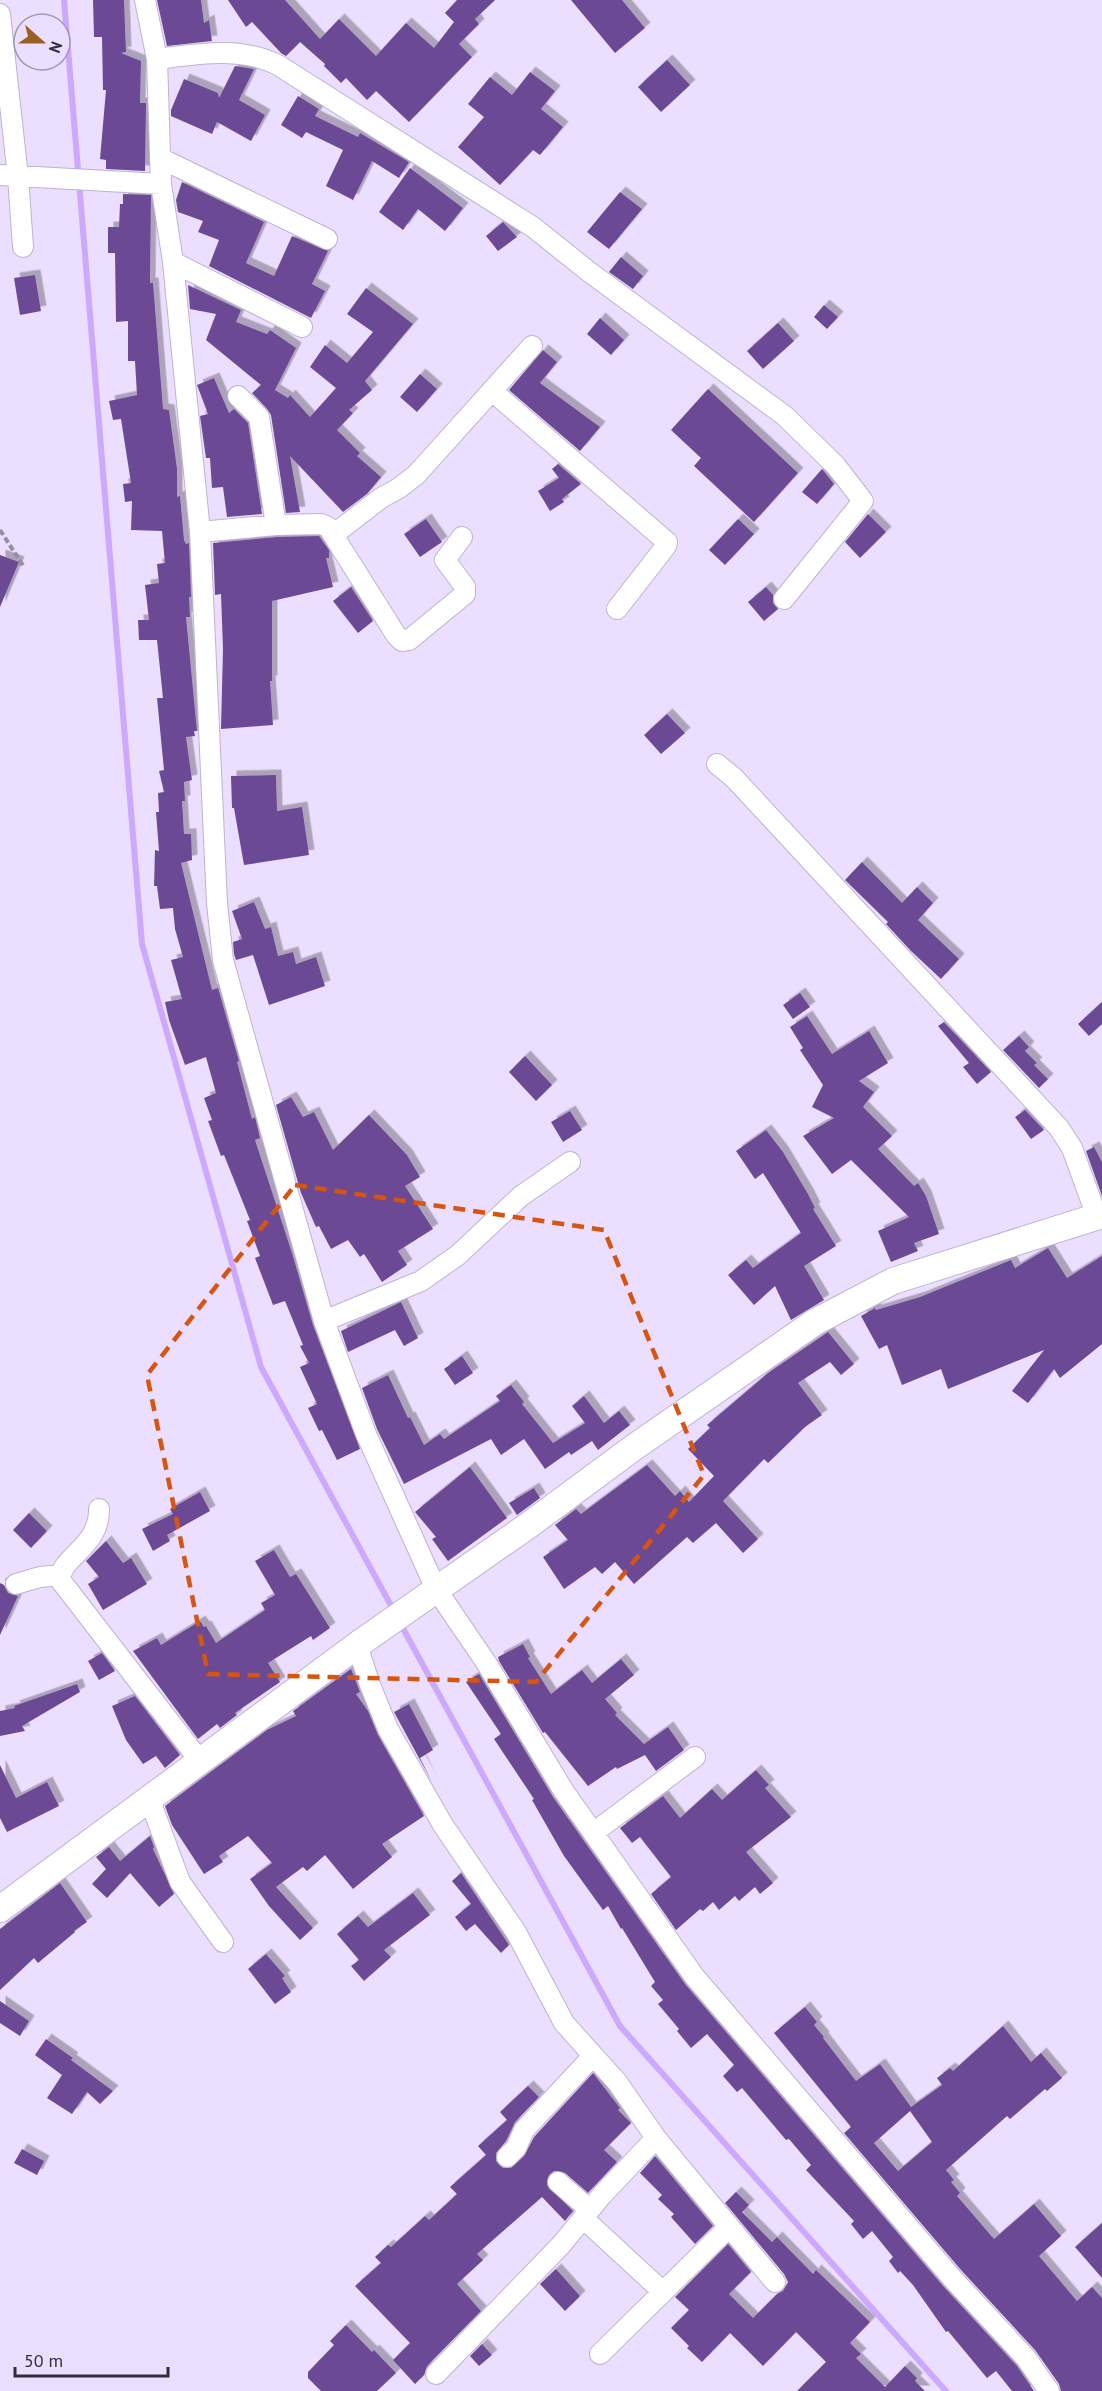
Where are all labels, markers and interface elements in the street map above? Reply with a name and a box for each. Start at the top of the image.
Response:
north arrow [12,12,72,72]
text: N [45,39,67,56]
scale bar [15,2340,168,2378]
text: 50 m [24,2349,63,2372]

